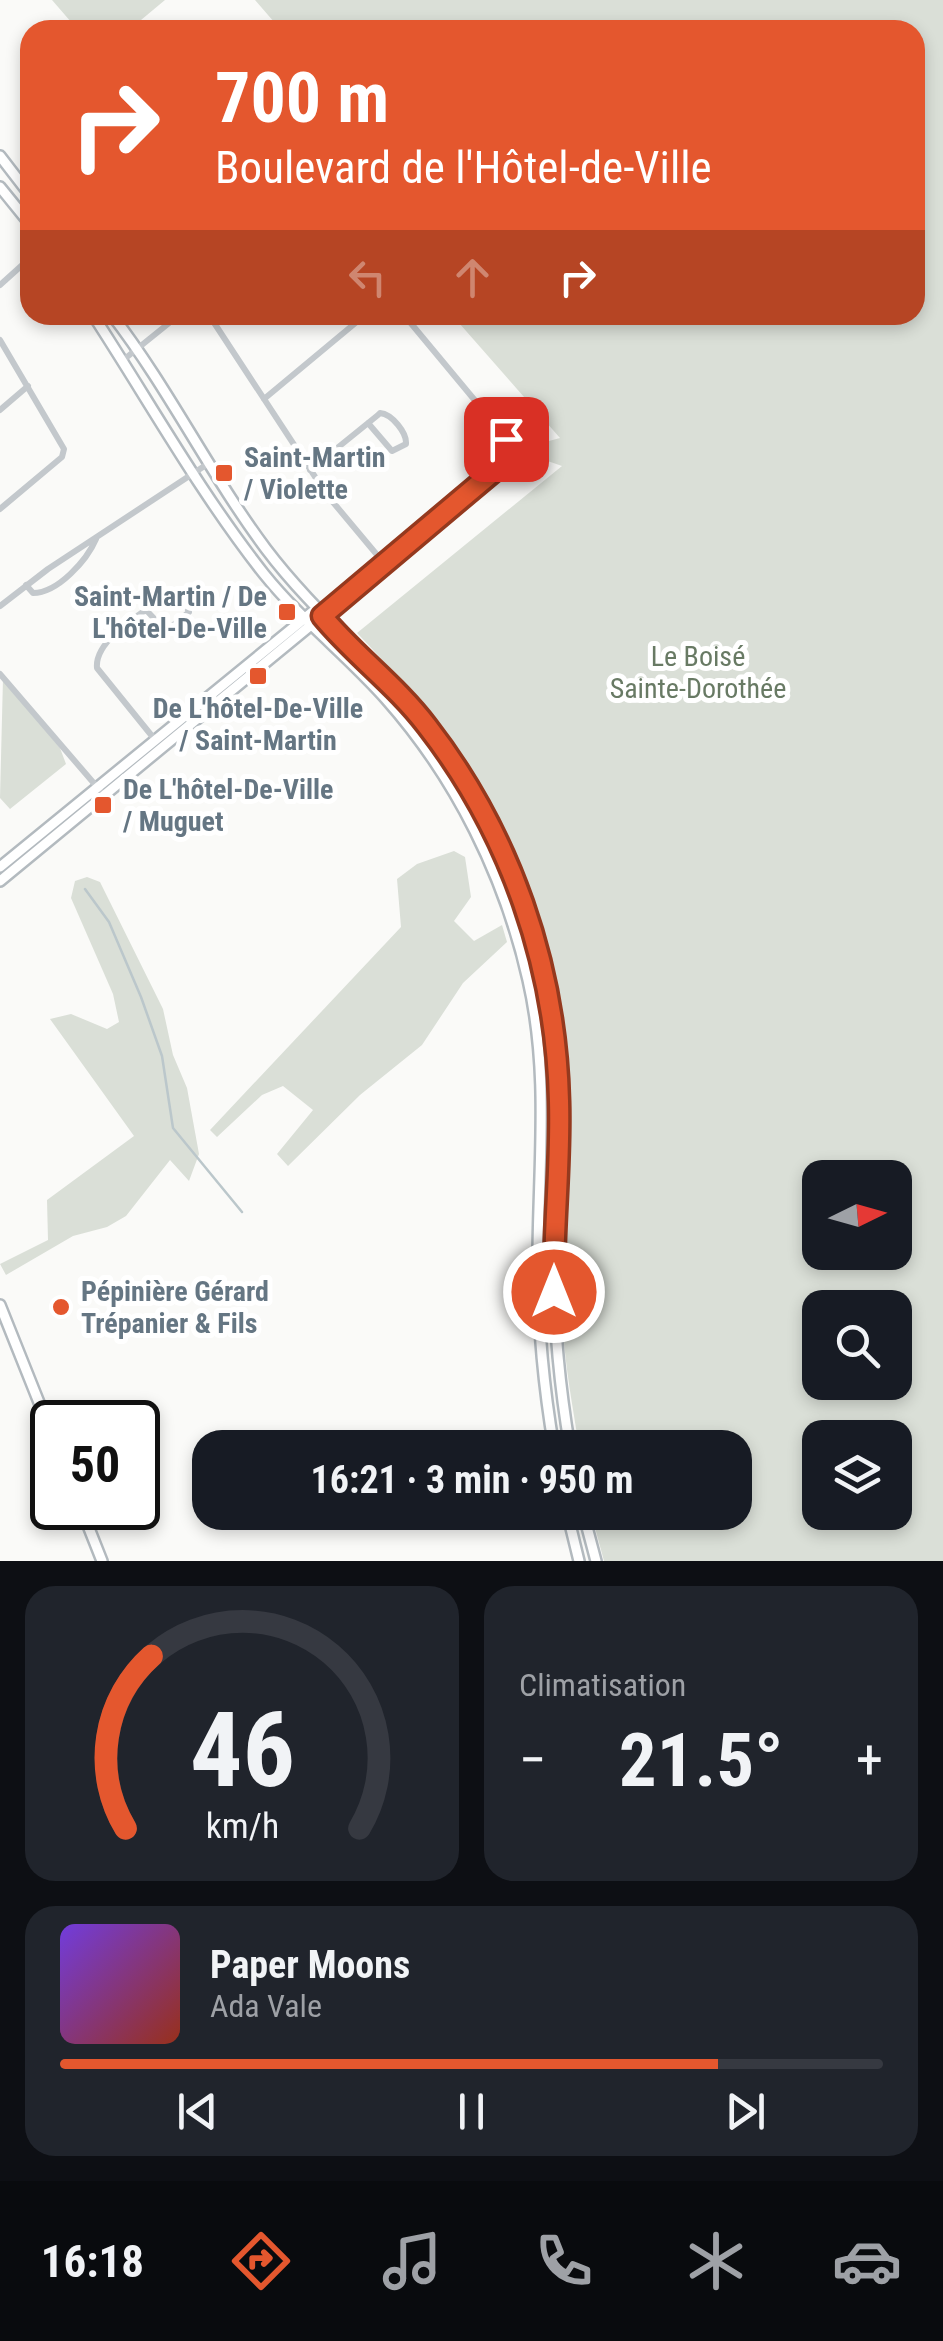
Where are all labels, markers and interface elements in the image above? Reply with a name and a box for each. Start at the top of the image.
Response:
text: 700 m [215,57,389,139]
icon: right [50,60,180,190]
text: Boulevard de l'Hôtel-de-Ville [215,141,712,194]
icon: left [340,250,395,305]
icon: ahead [445,250,500,305]
icon: right [550,250,605,305]
pin [464,397,549,482]
icon: arrive [479,412,534,467]
place label: Saint-Martin / Violette [243,441,386,506]
marker: Saint-Martin / Violette [213,462,235,484]
place label: Saint-Martin / De L'hôtel-De-Ville [74,580,267,645]
marker: Saint-Martin / De L'hôtel-De-Ville [276,601,298,623]
park label: Le Boisé Sainte-Dorothée [610,640,786,705]
marker: De L'hôtel-De-Ville / Saint-Martin [247,665,269,687]
place label: De L'hôtel-De-Ville / Saint-Martin [153,692,363,757]
place label: De L'hôtel-De-Ville / Muguet [122,773,334,838]
marker: De L'hôtel-De-Ville / Muguet [92,794,114,816]
north arrow [802,1160,912,1270]
map controls [802,1160,912,1530]
position arrow [502,1240,606,1344]
place label: Pépinière Gérard Trépanier & Fils [81,1275,269,1340]
button: search [802,1290,912,1400]
marker: Pépinière Gérard Trépanier & Fils [50,1296,72,1318]
speed limit sign: 50 [30,1400,160,1530]
button: layers [802,1420,912,1530]
text: 16:21 · 3 min · 950 m [311,1458,633,1502]
text: Climatisation [519,1666,686,1704]
text: 46 [189,1690,295,1811]
text: 21.5° [619,1716,783,1804]
text: − [519,1728,547,1792]
text: + [856,1728,883,1792]
text: km/h [205,1805,279,1847]
text: Paper Moons [210,1943,410,1987]
text: Ada Vale [210,1987,322,2025]
icon: previous [170,2084,225,2139]
icon: pause [444,2084,499,2139]
icon: next [718,2084,773,2139]
icon: directions [226,2226,296,2296]
icon: music [377,2226,447,2296]
icon: phone [529,2226,599,2296]
icon: climate [681,2226,751,2296]
icon: car [832,2226,902,2296]
text: 16:18 [41,2235,144,2288]

